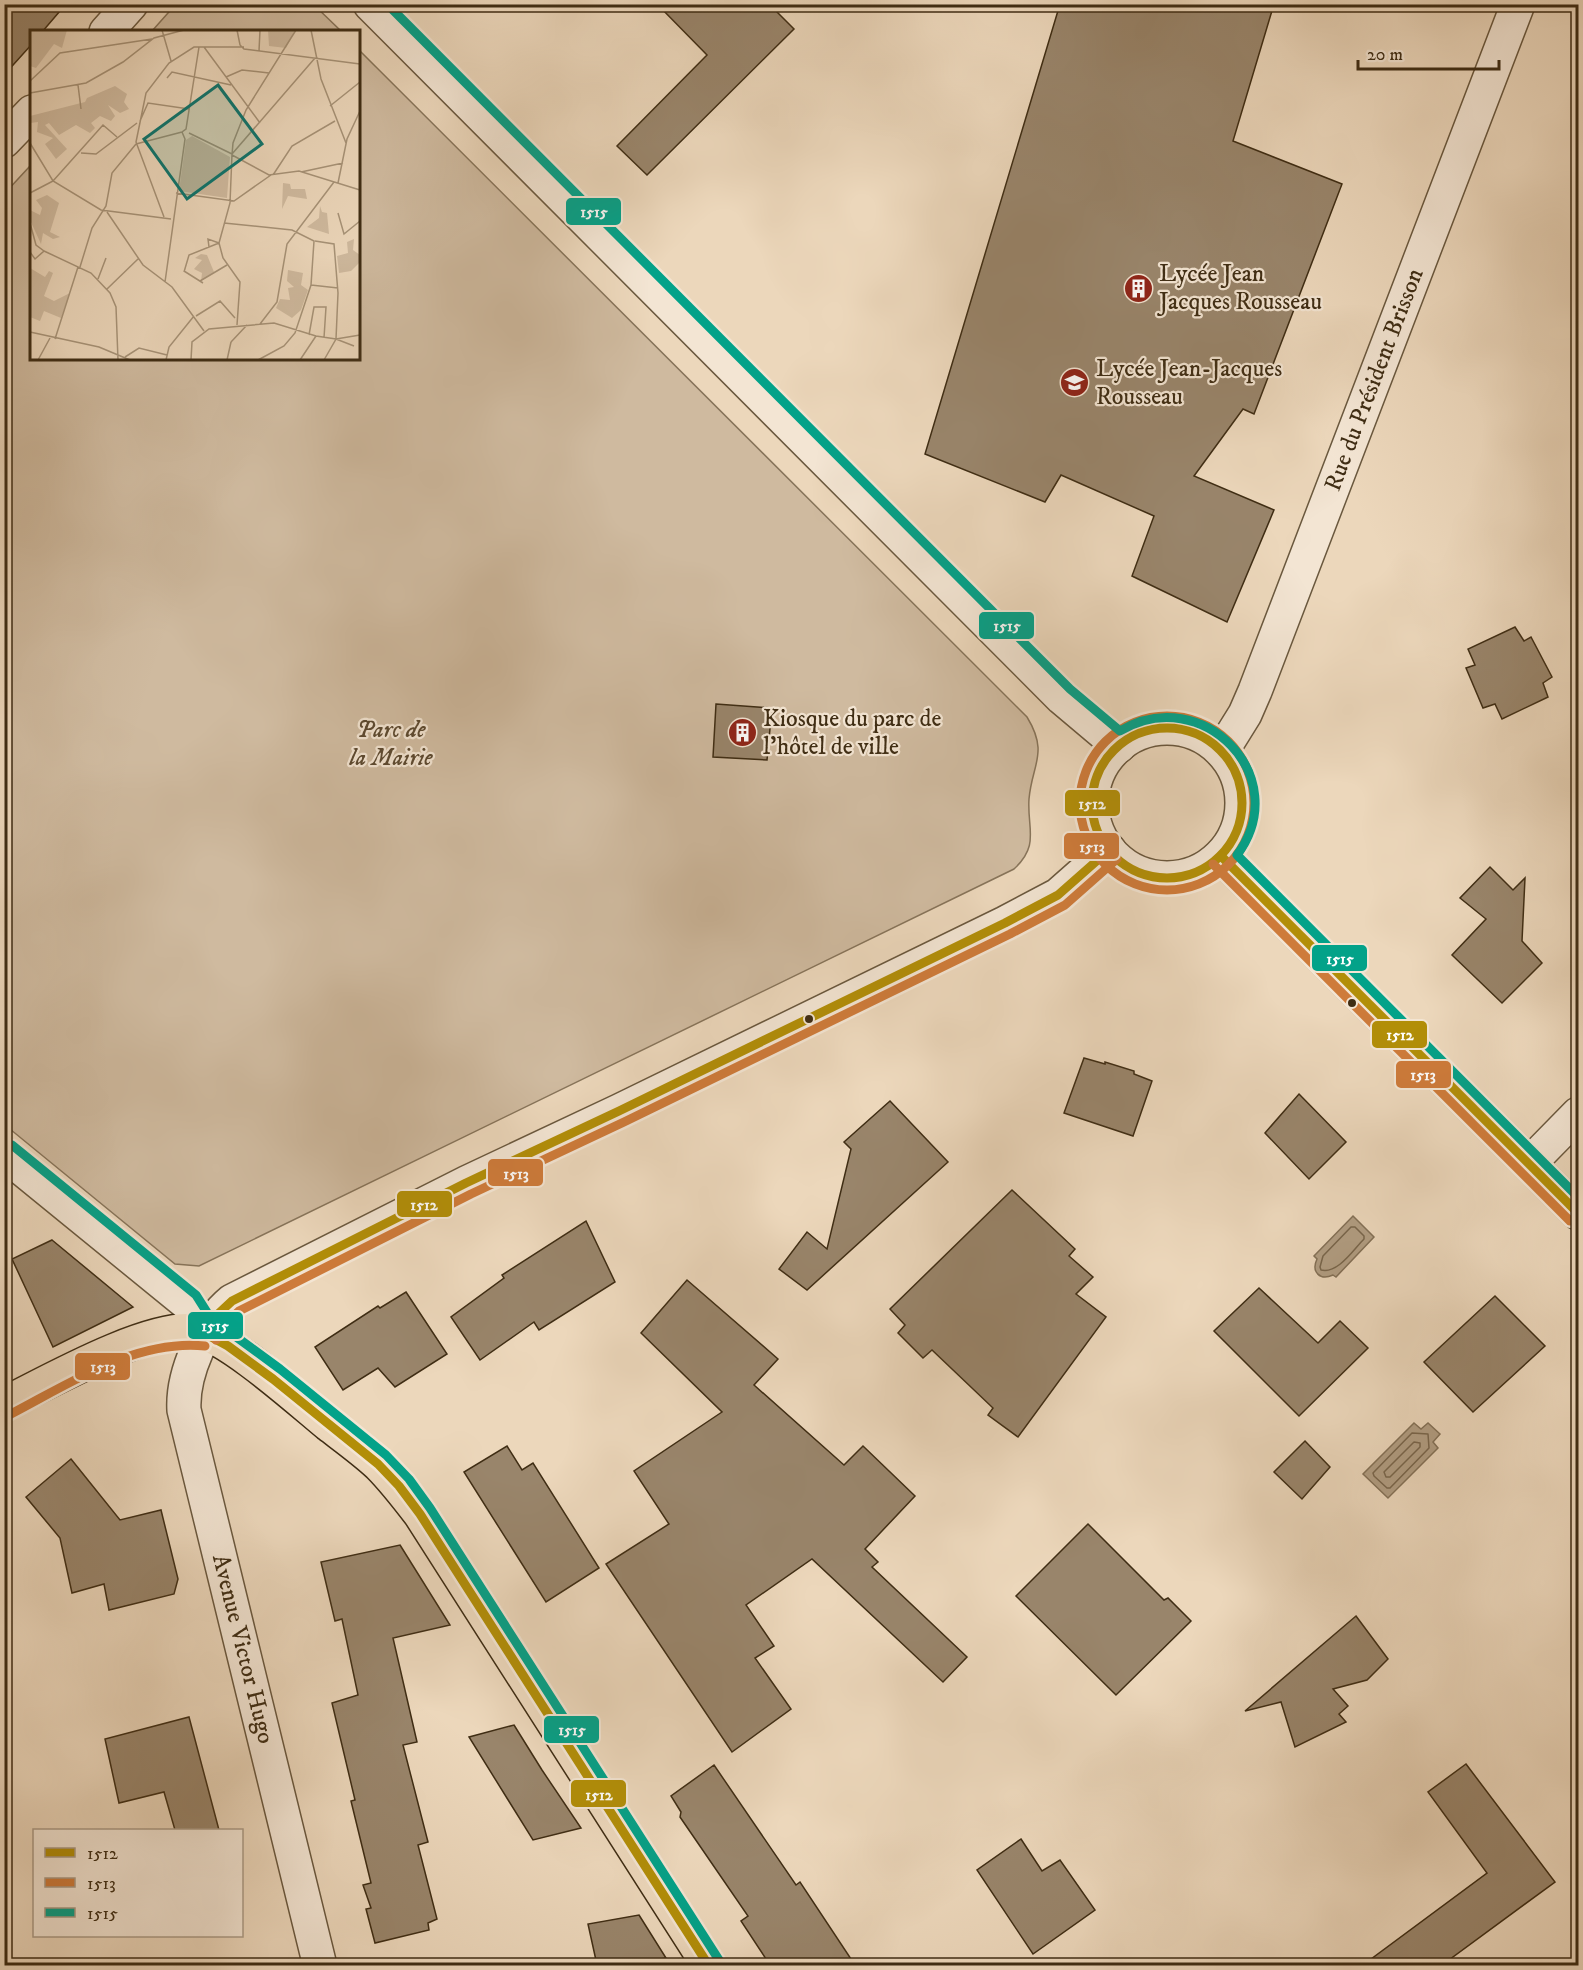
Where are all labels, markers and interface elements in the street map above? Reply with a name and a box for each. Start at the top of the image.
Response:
inset map [30,30,360,360]
scale bar [1358,33,1499,71]
text: 20 m [1367,44,1403,66]
line badge: 1515 [565,197,622,226]
text: 1515 [580,202,608,222]
place label: Lycée Jean Jacques Rousseau [1157,259,1322,317]
street label: Rue du Président Brisson [1318,264,1431,495]
building icon: Lycée Jean Jacques Rousseau [1122,272,1154,304]
place label: Lycée Jean-Jacques Rousseau [1096,354,1282,412]
school or university icon: Lycée Jean-Jacques Rousseau [1059,367,1091,399]
line badge: 1515 [978,611,1035,640]
text: 1515 [993,616,1021,636]
place label: Kiosque du parc de l'hôtel de ville [763,704,942,762]
park label: Parc de la Mairie [349,715,433,773]
building icon: Kiosque du parc de l'hôtel de ville [726,717,758,749]
line badge: 1512 [1064,789,1121,817]
text: 1512 [1078,794,1107,814]
line badge: 1513 [1063,832,1120,860]
text: 1513 [1079,837,1105,857]
line badge: 1515 [1311,944,1368,972]
text: 1515 [1326,949,1354,969]
unlabelled marker [1346,997,1358,1009]
unlabelled marker [803,1013,815,1025]
line badge: 1512 [1371,1020,1428,1049]
text: 1512 [1386,1025,1415,1045]
line badge: 1513 [1395,1060,1452,1089]
text: 1513 [1410,1065,1436,1085]
line badge: 1513 [487,1158,544,1187]
text: 1513 [503,1164,529,1184]
line badge: 1512 [396,1190,453,1218]
text: 1512 [410,1195,439,1215]
line badge: 1515 [187,1311,244,1340]
text: 1515 [201,1316,229,1336]
line badge: 1513 [74,1352,131,1381]
text: 1513 [90,1357,116,1377]
street label: Avenue Victor Hugo [205,1551,281,1747]
line badge: 1515 [543,1715,600,1744]
text: 1515 [558,1720,586,1740]
line badge: 1512 [570,1779,627,1808]
text: 1512 [585,1785,614,1805]
legend [33,1829,243,1937]
text: 1512 [87,1843,118,1865]
text: 1513 [87,1873,116,1895]
text: 1515 [87,1903,118,1925]

